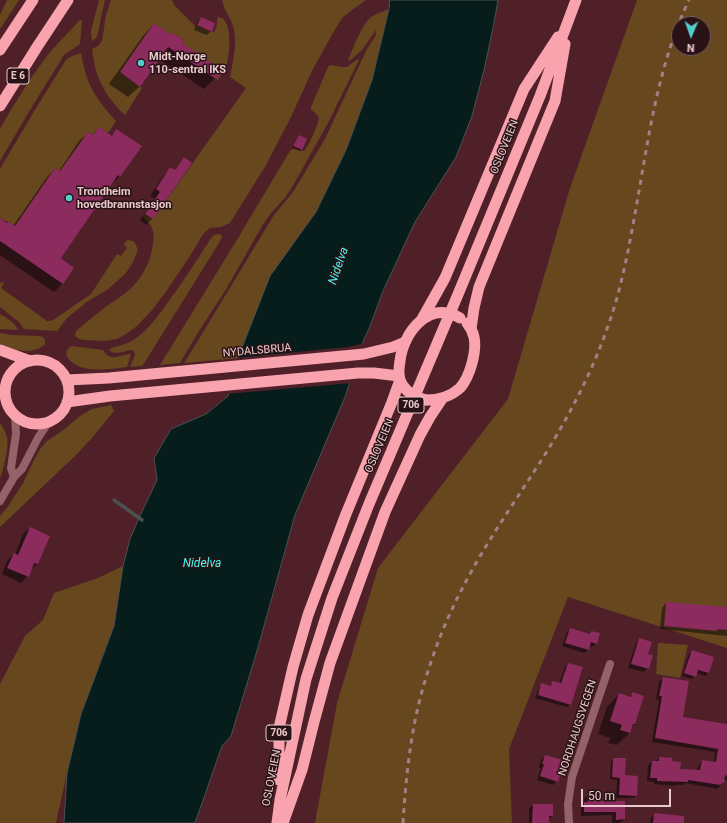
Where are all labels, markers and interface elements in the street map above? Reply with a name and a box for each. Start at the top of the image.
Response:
north arrow [671,16,711,56]
text: N [686,41,695,54]
place label: Midt-Norge 110-sentral IKS [149,50,226,76]
marker: Midt-Norge 110-sentral IKS [136,58,146,68]
road number: E 6 [7,68,29,84]
street label: OSLOVEIEN [488,118,522,176]
place label: Trondheim hovedbrannstasjon [77,185,171,211]
marker: Trondheim hovedbrannstasjon [64,193,74,203]
water label: Nidelva [326,245,352,287]
street label: NYDALSBRUA [222,341,292,361]
road number: 706 [398,397,424,413]
street label: OSLOVEIEN [363,417,397,475]
water label: Nidelva [183,557,221,571]
street label: NORDHAUGSVEGEN [556,678,600,778]
road number: 706 [266,725,292,741]
street label: OSLOVEIEN [260,749,284,807]
scale bar [583,781,673,807]
text: 50 m [588,789,615,803]

